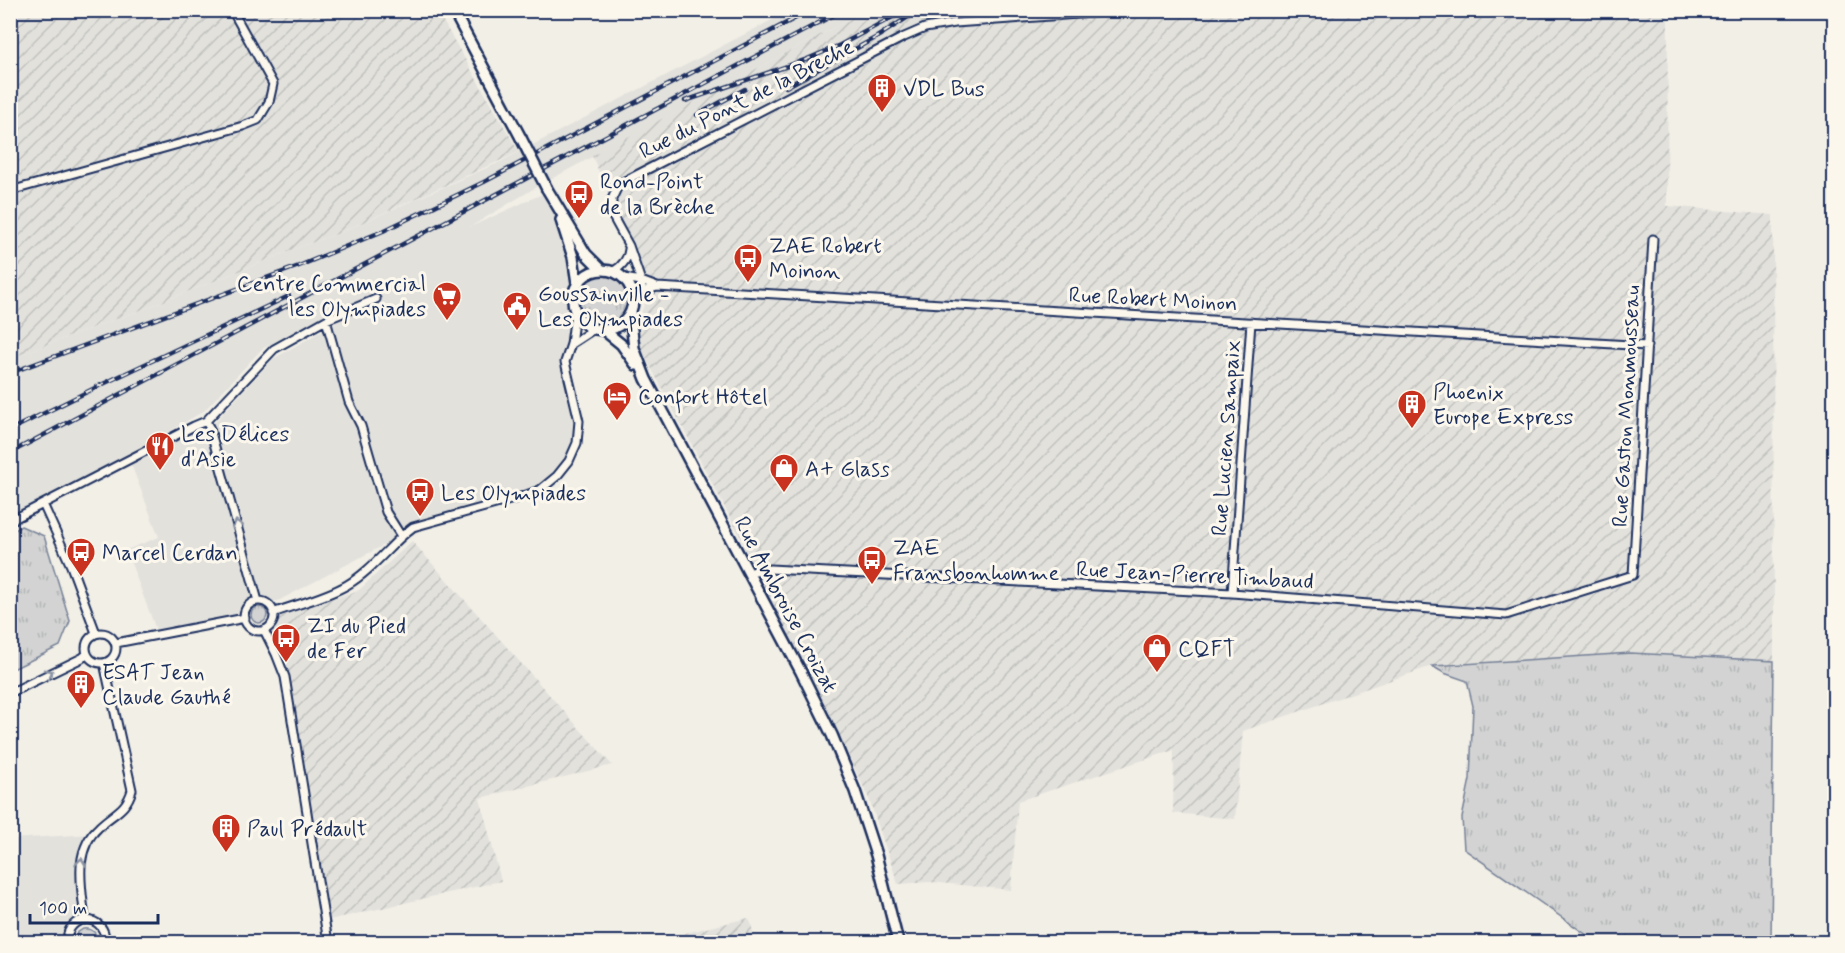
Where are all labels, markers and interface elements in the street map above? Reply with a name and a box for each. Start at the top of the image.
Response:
street label: Rue du Pont de la Breche [635,33,859,166]
building icon: VDL Bus [866,72,898,114]
place label: VDL Bus [903,76,985,104]
place label: Rond-Point de la Brèche [600,169,715,222]
bus stop icon: Rond-Point de la Brèche [563,178,595,220]
place label: ZAE Robert Moinon [769,233,882,286]
bus stop icon: ZAE Robert Moinon [732,242,764,284]
place label: Centre Commercial les Olympiades [237,271,426,324]
supermarket icon: Centre Commercial les Olympiades [431,280,463,322]
place label: Goussainville - Les Olympiades [538,281,683,334]
street label: Rue Robert Moinon [1068,282,1238,318]
street label: Rue Gaston Monmousseau [1607,284,1647,528]
public building icon: Goussainville - Les Olympiades [501,290,533,332]
street label: Rue Lucien Sampaix [1206,339,1248,537]
place label: Phoenix Europe Express [1433,379,1573,432]
hotel icon: Confort Hôtel [601,380,633,422]
place label: Confort Hôtel [638,384,768,414]
building icon: Phoenix Europe Express [1396,388,1428,430]
place label: Les Délices d'Asie [181,421,290,474]
restaurant icon: Les Délices d'Asie [144,430,176,472]
shop icon: A+ Glass [768,452,800,494]
place label: A+ Glass [805,456,890,484]
bus stop icon: Les Olympiades [404,476,436,518]
place label: Les Olympiades [441,480,586,508]
street label: Rue Ambroise Croizat [727,512,844,698]
one-way arrow [232,519,244,530]
place label: ZAE Fransbonhomme [893,535,1060,588]
bus stop icon: Marcel Cerdan [65,536,97,578]
place label: Marcel Cerdan [102,540,238,568]
bus stop icon: ZAE Fransbonhomme [856,544,888,586]
street label: Rue Jean-Pierre Timbaud [1075,556,1314,596]
place label: ZI du Pied de Fer [307,613,406,666]
bus stop icon: ZI du Pied de Fer [270,622,302,664]
shop icon: CQFT [1141,632,1173,674]
place label: CQFT [1178,636,1235,664]
place label: ESAT Jean Claude Gauthé [102,659,231,712]
building icon: ESAT Jean Claude Gauthé [65,668,97,710]
one-way arrow [42,669,53,681]
building icon: Paul Prédault [210,812,242,854]
place label: Paul Prédault [247,816,367,844]
one-way arrow [75,857,87,866]
scale bar [30,887,158,925]
text: 100 m [39,897,87,921]

